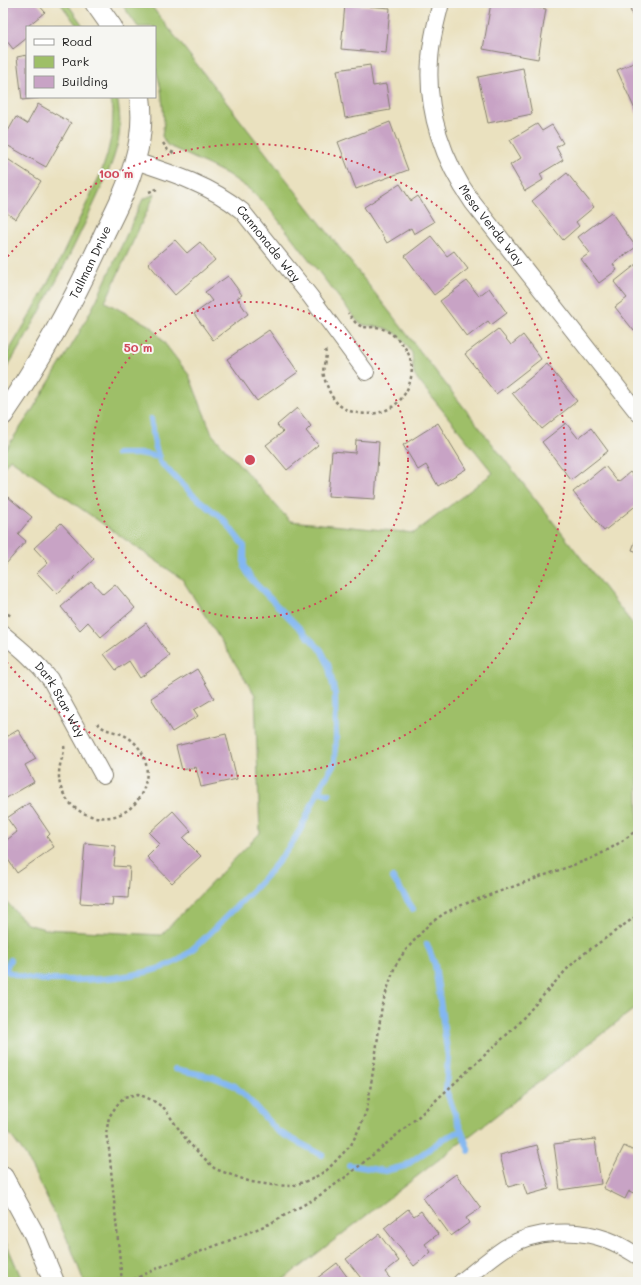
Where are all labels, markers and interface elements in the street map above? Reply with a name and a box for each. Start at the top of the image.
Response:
legend [26,26,156,98]
text: Road [62,33,92,49]
text: Park [62,53,89,69]
text: Building [62,73,108,89]
text: 100 m [99,165,133,181]
street label: Mesa Verda Way [456,181,528,268]
street label: Cannonade Way [234,201,305,285]
street label: Tallman Drive [65,223,114,301]
text: 50 m [124,339,152,355]
centre of rings [243,453,257,467]
street label: Dark Star Way [32,658,89,740]

